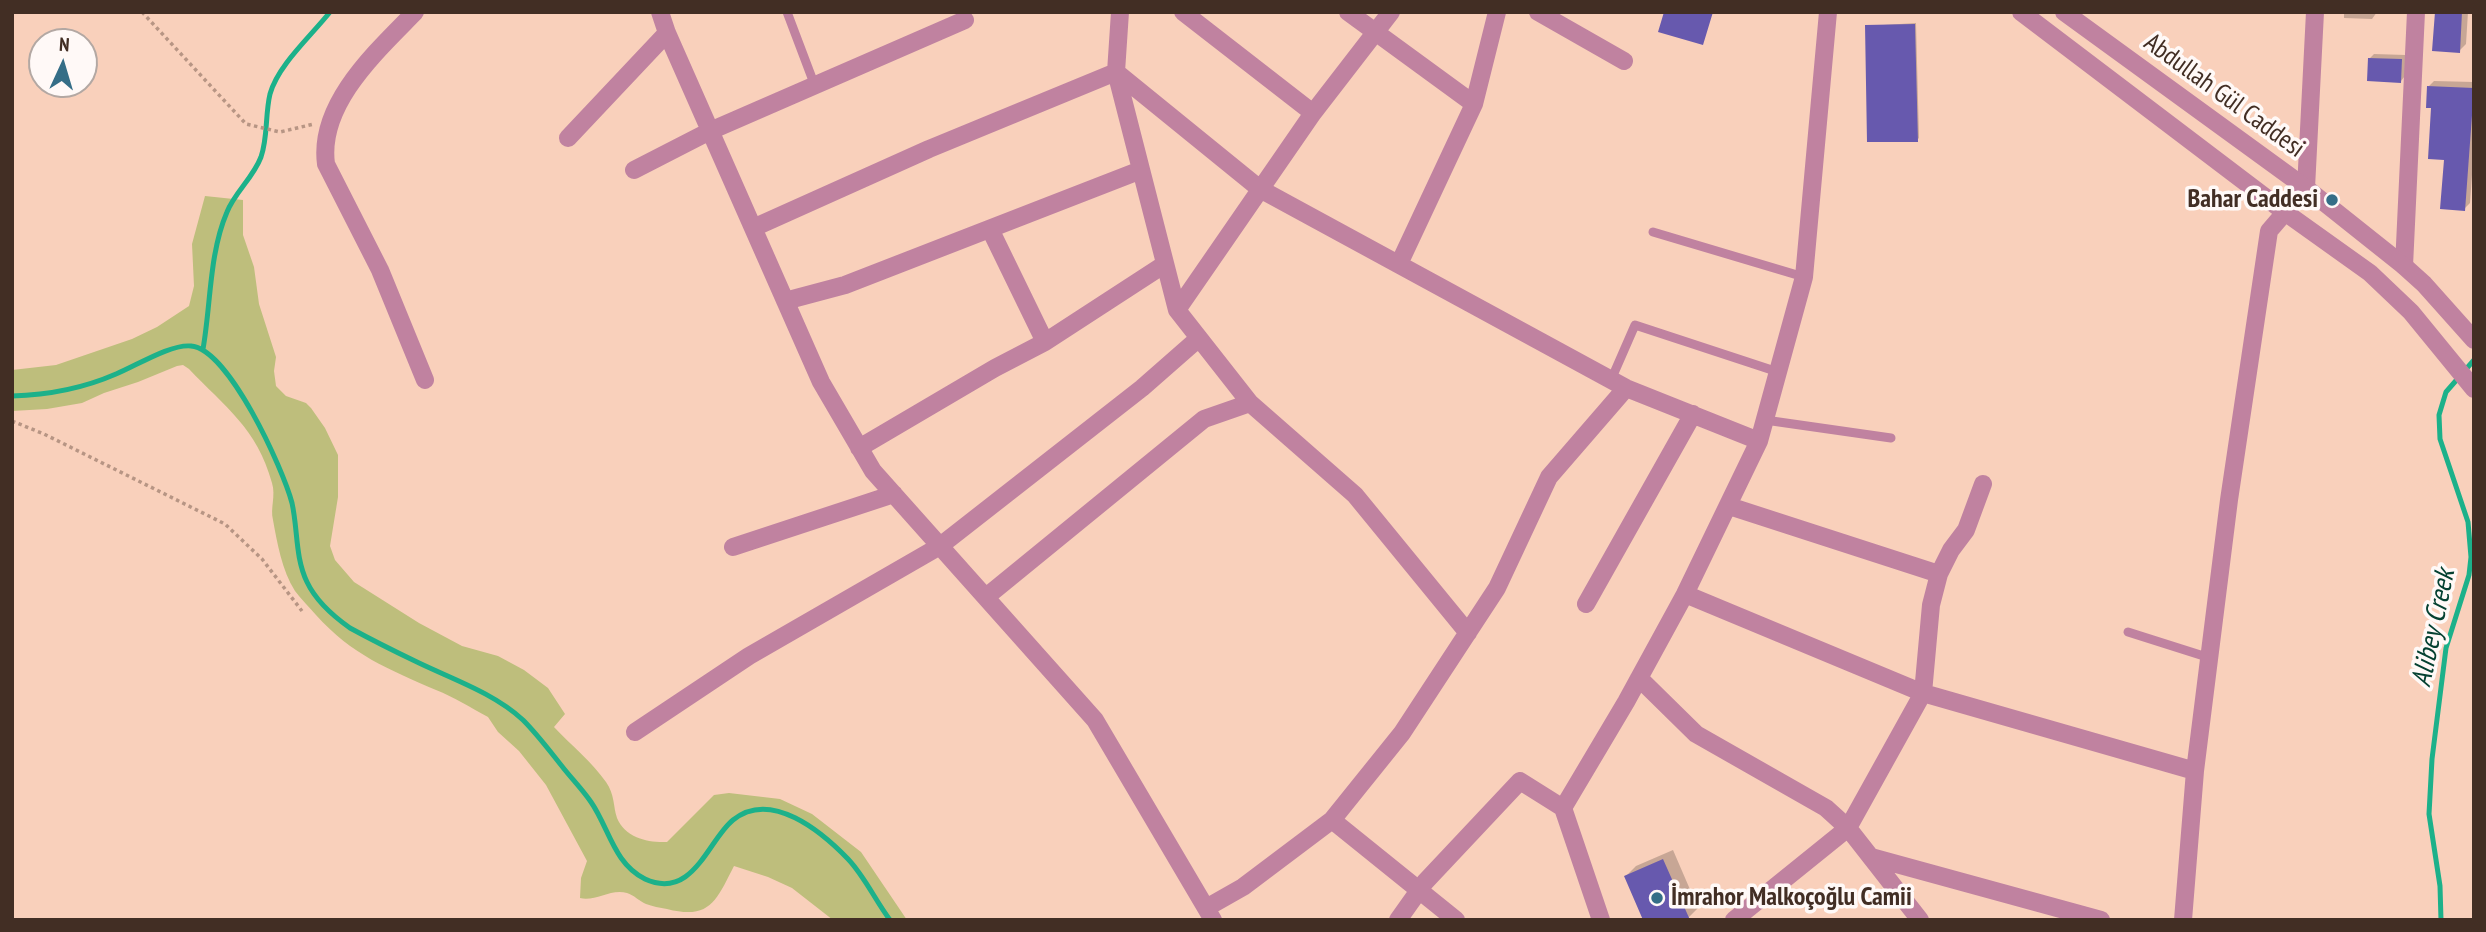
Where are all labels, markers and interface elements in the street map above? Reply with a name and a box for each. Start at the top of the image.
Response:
street label: Abdullah Gül Caddesi [2138,27,2310,165]
north arrow [28,28,98,98]
text: N [58,32,70,56]
place label: Bahar Caddesi [2188,184,2318,216]
marker: Bahar Caddesi [2324,192,2340,208]
water label: Alibey Creek [2405,566,2463,690]
place label: İmrahor Malkoçoğlu Camii [1671,882,1912,914]
marker: İmrahor Malkoçoğlu Camii [1649,890,1665,906]

